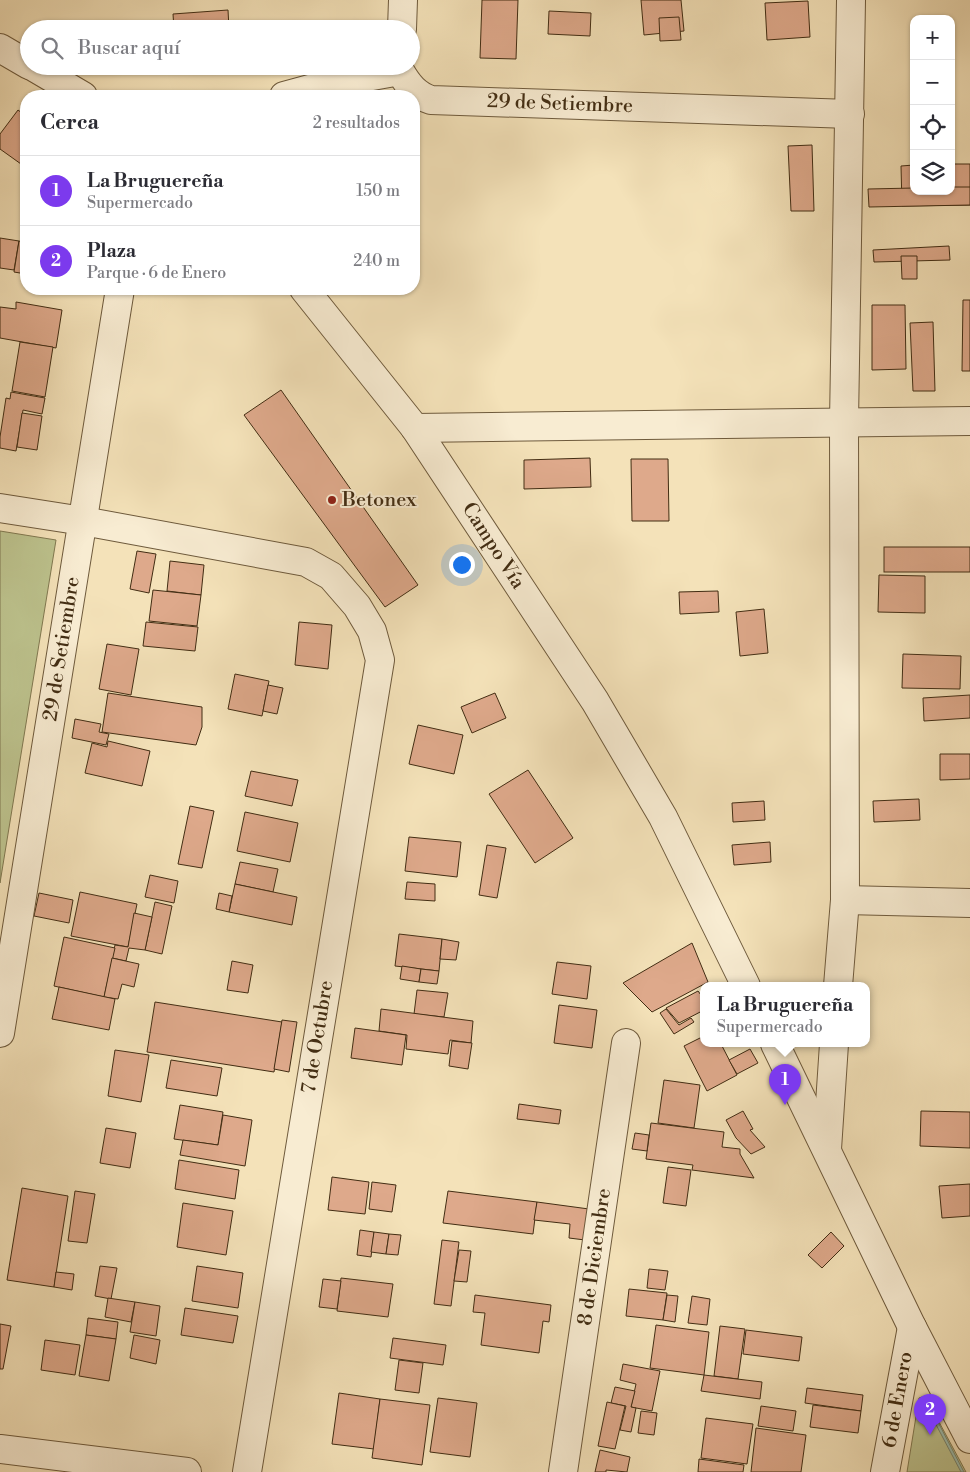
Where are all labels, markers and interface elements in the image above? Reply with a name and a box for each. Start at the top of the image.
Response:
map controls [910,15,955,195]
button: + [910,15,955,60]
search box [20,20,420,75]
icon: search [38,34,66,62]
text: Buscar aquí [78,36,180,60]
button: − [910,60,955,105]
street label: 29 de Setiembre [487,89,633,119]
button: locate [910,105,955,150]
text: Cerca [40,110,99,136]
text: 2 resultados [313,113,400,133]
button: layers [910,150,955,195]
text: La Bruguereña [87,169,223,193]
text: 1 [52,181,60,201]
text: 150 m [356,181,400,201]
text: Supermercado [87,193,193,213]
text: Plaza [87,239,136,263]
text: 2 [51,251,61,271]
text: 240 m [353,251,400,271]
text: Parque · 6 de Enero [87,263,226,283]
place label: Betonex [341,488,417,513]
marker: Betonex [326,494,338,506]
street label: Campo Vía [456,498,531,595]
your location [449,552,475,578]
street label: 29 de Setiembre [38,575,86,723]
street label: 7 de Octubre [297,979,339,1095]
popup [700,982,870,1047]
text: La Bruguereña [717,993,853,1017]
text: Supermercado [717,1017,823,1037]
pin: 1 [769,1064,801,1105]
street label: 8 de Diciembre [573,1187,617,1327]
street label: 6 de Enero [877,1350,919,1450]
pin: 2 [914,1394,946,1435]

